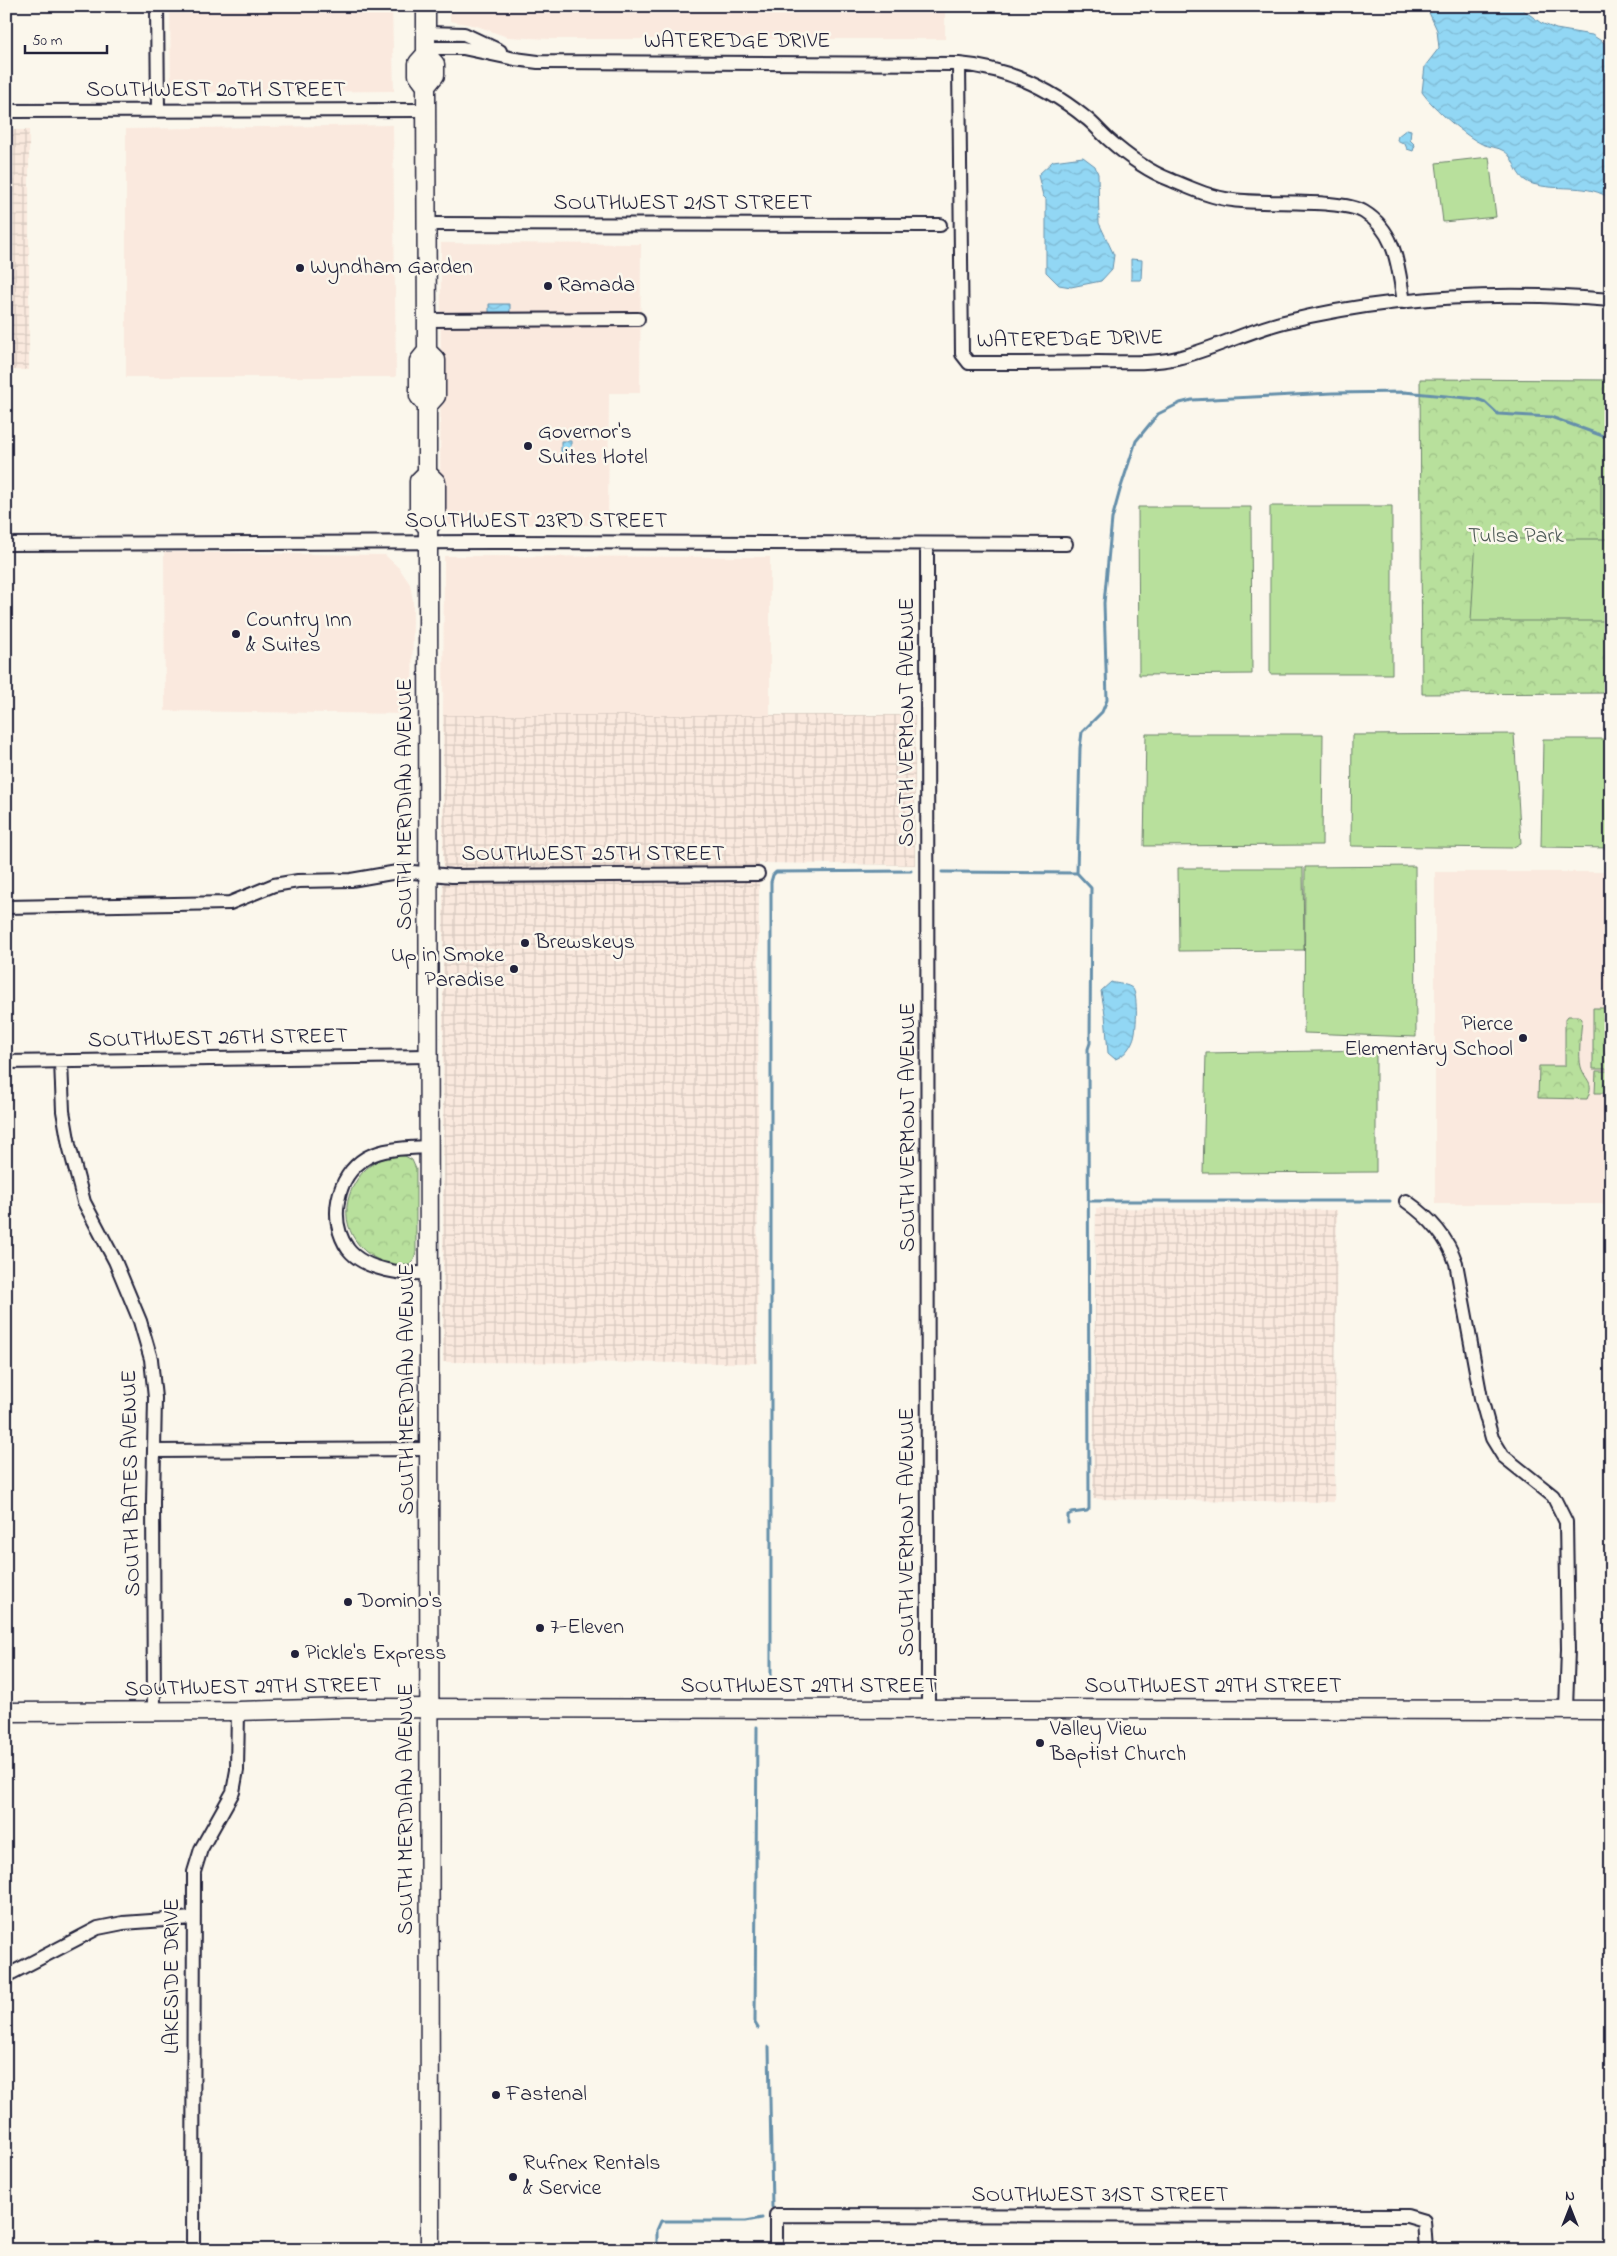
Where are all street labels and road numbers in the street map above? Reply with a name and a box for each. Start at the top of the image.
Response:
street label: WATEREDGE DRIVE [644,26,830,58]
street label: SOUTHWEST 20TH STREET [86,75,346,107]
street label: SOUTHWEST 21ST STREET [554,188,813,220]
street label: WATEREDGE DRIVE [976,322,1164,358]
street label: SOUTHWEST 23RD STREET [405,506,668,538]
street label: SOUTH VERMONT AVENUE [892,597,924,847]
street label: SOUTH MERIDIAN AVENUE [390,678,422,930]
street label: SOUTHWEST 25TH STREET [461,839,725,871]
street label: SOUTH VERMONT AVENUE [893,1002,925,1252]
street label: SOUTHWEST 26TH STREET [88,1021,349,1057]
street label: SOUTH MERIDIAN AVENUE [392,1263,424,1515]
street label: SOUTH BATES AVENUE [114,1369,150,1597]
street label: SOUTH VERMONT AVENUE [892,1407,924,1657]
street label: SOUTHWEST 29TH STREET [124,1670,382,1706]
street label: SOUTHWEST 29TH STREET [680,1671,938,1703]
street label: SOUTHWEST 29TH STREET [1084,1671,1342,1703]
street label: SOUTH MERIDIAN AVENUE [391,1683,423,1935]
street label: LAKESIDE DRIVE [157,1898,189,2054]
street label: SOUTHWEST 31ST STREET [972,2180,1229,2212]

